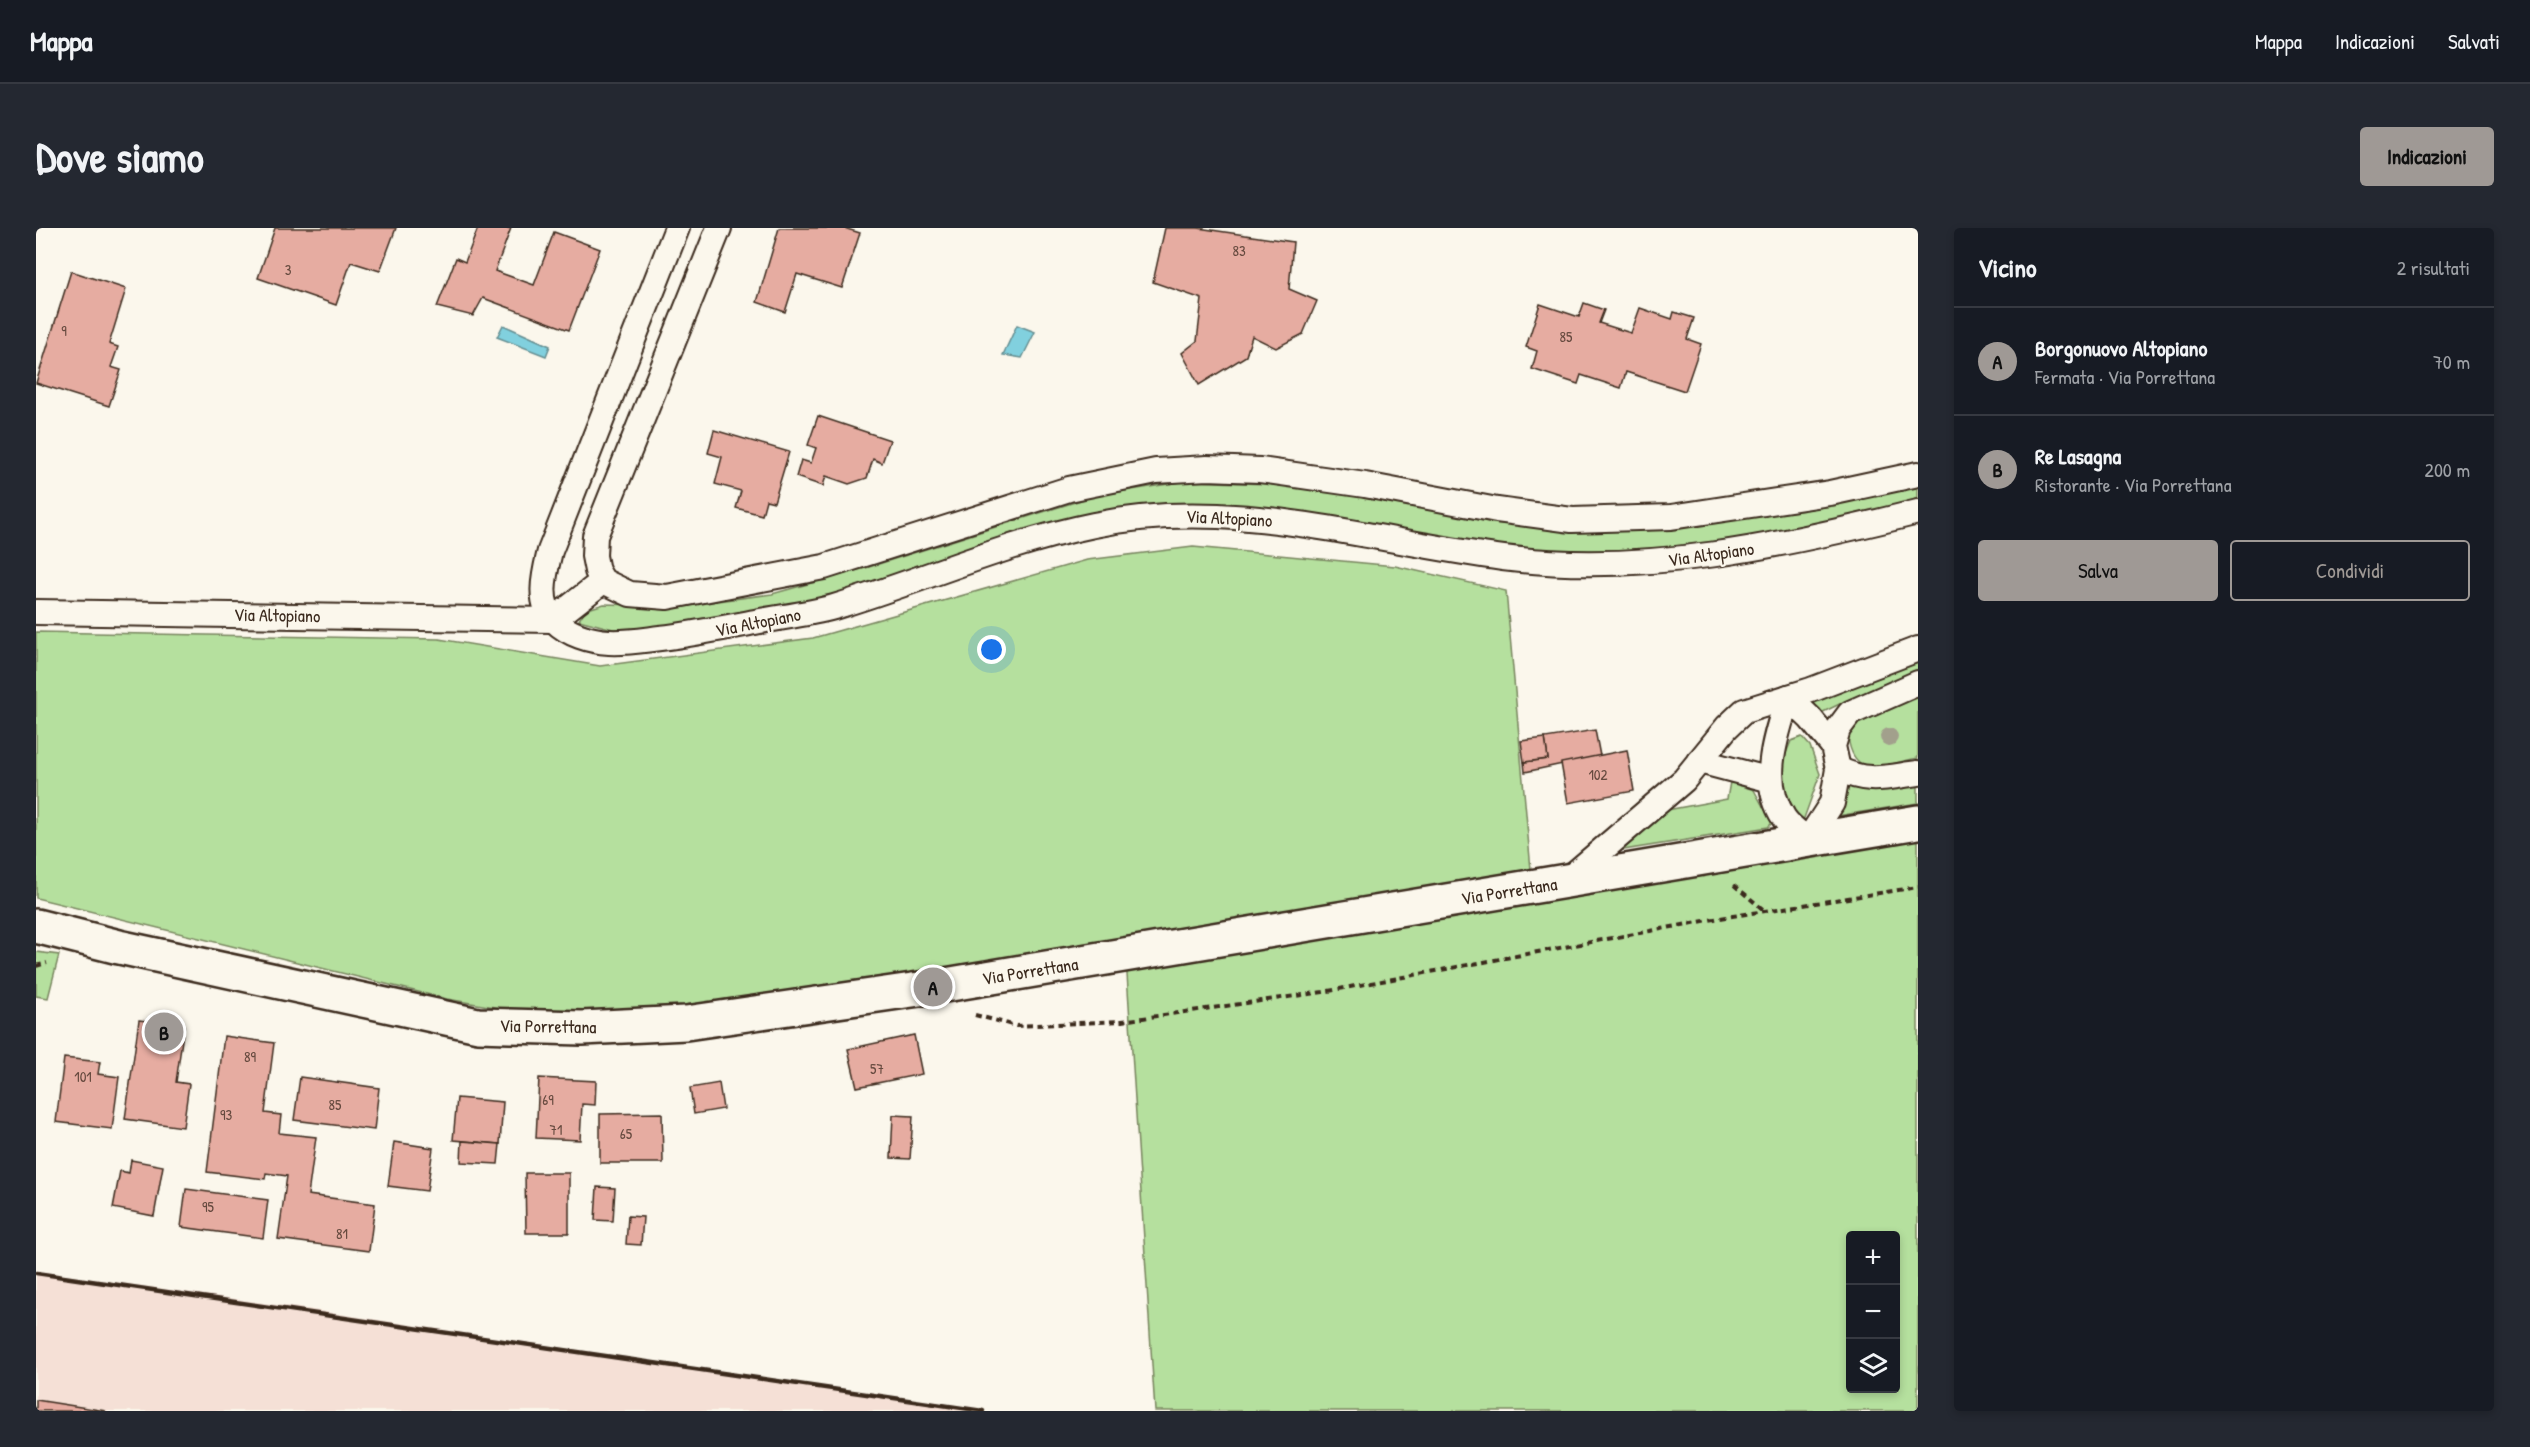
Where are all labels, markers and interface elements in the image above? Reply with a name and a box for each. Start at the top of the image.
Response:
text: Mappa [30,22,93,60]
text: Mappa [2255,27,2302,56]
text: Indicazioni [2335,27,2415,56]
text: Salvati [2448,27,2500,56]
button: Indicazioni [2360,127,2494,186]
text: Dove siamo [36,128,204,185]
house number: 83 [1232,240,1246,261]
text: Vicino [1978,250,2037,285]
text: 2 risultati [2397,254,2470,281]
house number: 3 [285,259,292,280]
house number: 9 [61,320,67,341]
house number: 85 [1560,326,1573,347]
text: Borgonuovo Altopiano [2035,333,2207,363]
text: A [1993,348,2002,375]
text: 70 m [2433,348,2470,375]
text: Fermata · Via Porrettana [2035,363,2215,390]
text: Re Lasagna [2035,441,2121,471]
text: B [1992,456,2003,483]
text: 200 m [2425,456,2470,483]
text: Ristorante · Via Porrettana [2035,471,2232,498]
street label: Via Altopiano [1185,503,1273,533]
street label: Via Altopiano [1666,536,1756,572]
button: Salva [1978,540,2218,601]
button: Condividi [2230,540,2470,601]
street label: Via Altopiano [713,601,803,643]
street label: Via Altopiano [234,602,320,628]
your location [977,635,1006,664]
house number: 102 [1588,764,1608,785]
street label: Via Porrettana [1459,871,1559,911]
street label: Via Porrettana [980,951,1080,991]
pin: A [914,964,952,1010]
pin: B [144,1010,184,1054]
street label: Via Porrettana [499,1013,597,1039]
house number: 89 [244,1046,256,1067]
house number: 57 [870,1058,884,1079]
house number: 101 [74,1066,92,1087]
house number: 69 [542,1089,554,1110]
house number: 85 [329,1094,342,1115]
house number: 93 [220,1104,232,1125]
house number: 71 [550,1119,562,1140]
house number: 65 [620,1123,633,1144]
house number: 95 [202,1196,215,1217]
house number: 81 [336,1223,348,1244]
map controls [1846,1231,1900,1393]
button: + [1846,1231,1900,1285]
button: − [1846,1285,1900,1339]
button: layers [1846,1339,1900,1393]

